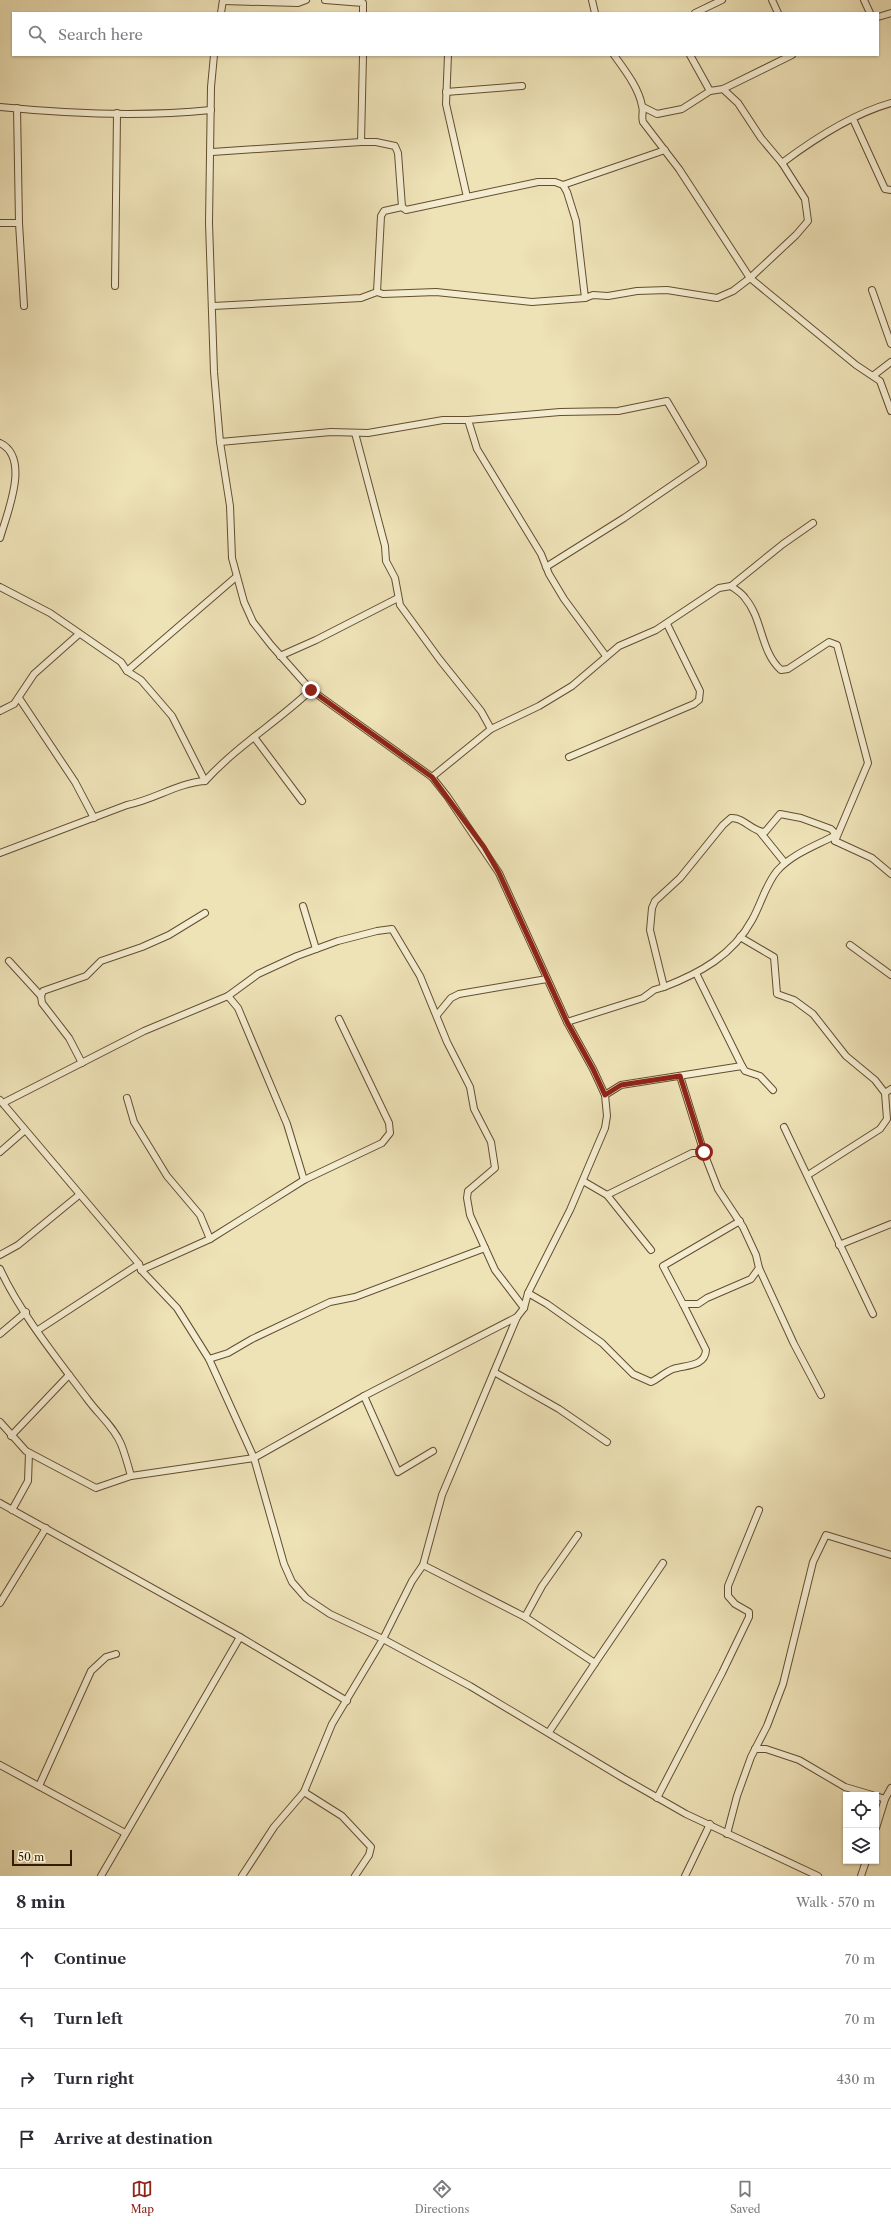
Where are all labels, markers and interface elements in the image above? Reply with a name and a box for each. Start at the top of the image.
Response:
search box [12,12,879,56]
icon: search [26,23,48,45]
text: Search here [58,25,143,44]
route end [302,681,320,699]
route start [695,1143,713,1161]
map controls [843,1792,879,1864]
button: locate [843,1792,879,1828]
button: layers [843,1828,879,1864]
scale bar [12,1848,72,1867]
text: 50 m [18,1850,44,1864]
text: 8 min [16,1892,65,1912]
text: Walk · 570 m [796,1894,875,1910]
icon: ahead [16,1948,38,1970]
text: Continue [54,1949,126,1968]
text: 70 m [845,1951,875,1967]
icon: left [16,2008,38,2030]
text: Turn left [54,2009,123,2028]
text: 70 m [845,2011,875,2027]
icon: right [16,2068,38,2090]
text: Turn right [54,2069,134,2088]
text: 430 m [837,2071,875,2087]
icon: arrive [16,2128,38,2150]
text: Arrive at destination [54,2129,213,2148]
tab: Map [130,2178,154,2216]
tab: Directions [415,2178,469,2216]
tab: Saved [730,2178,761,2216]

